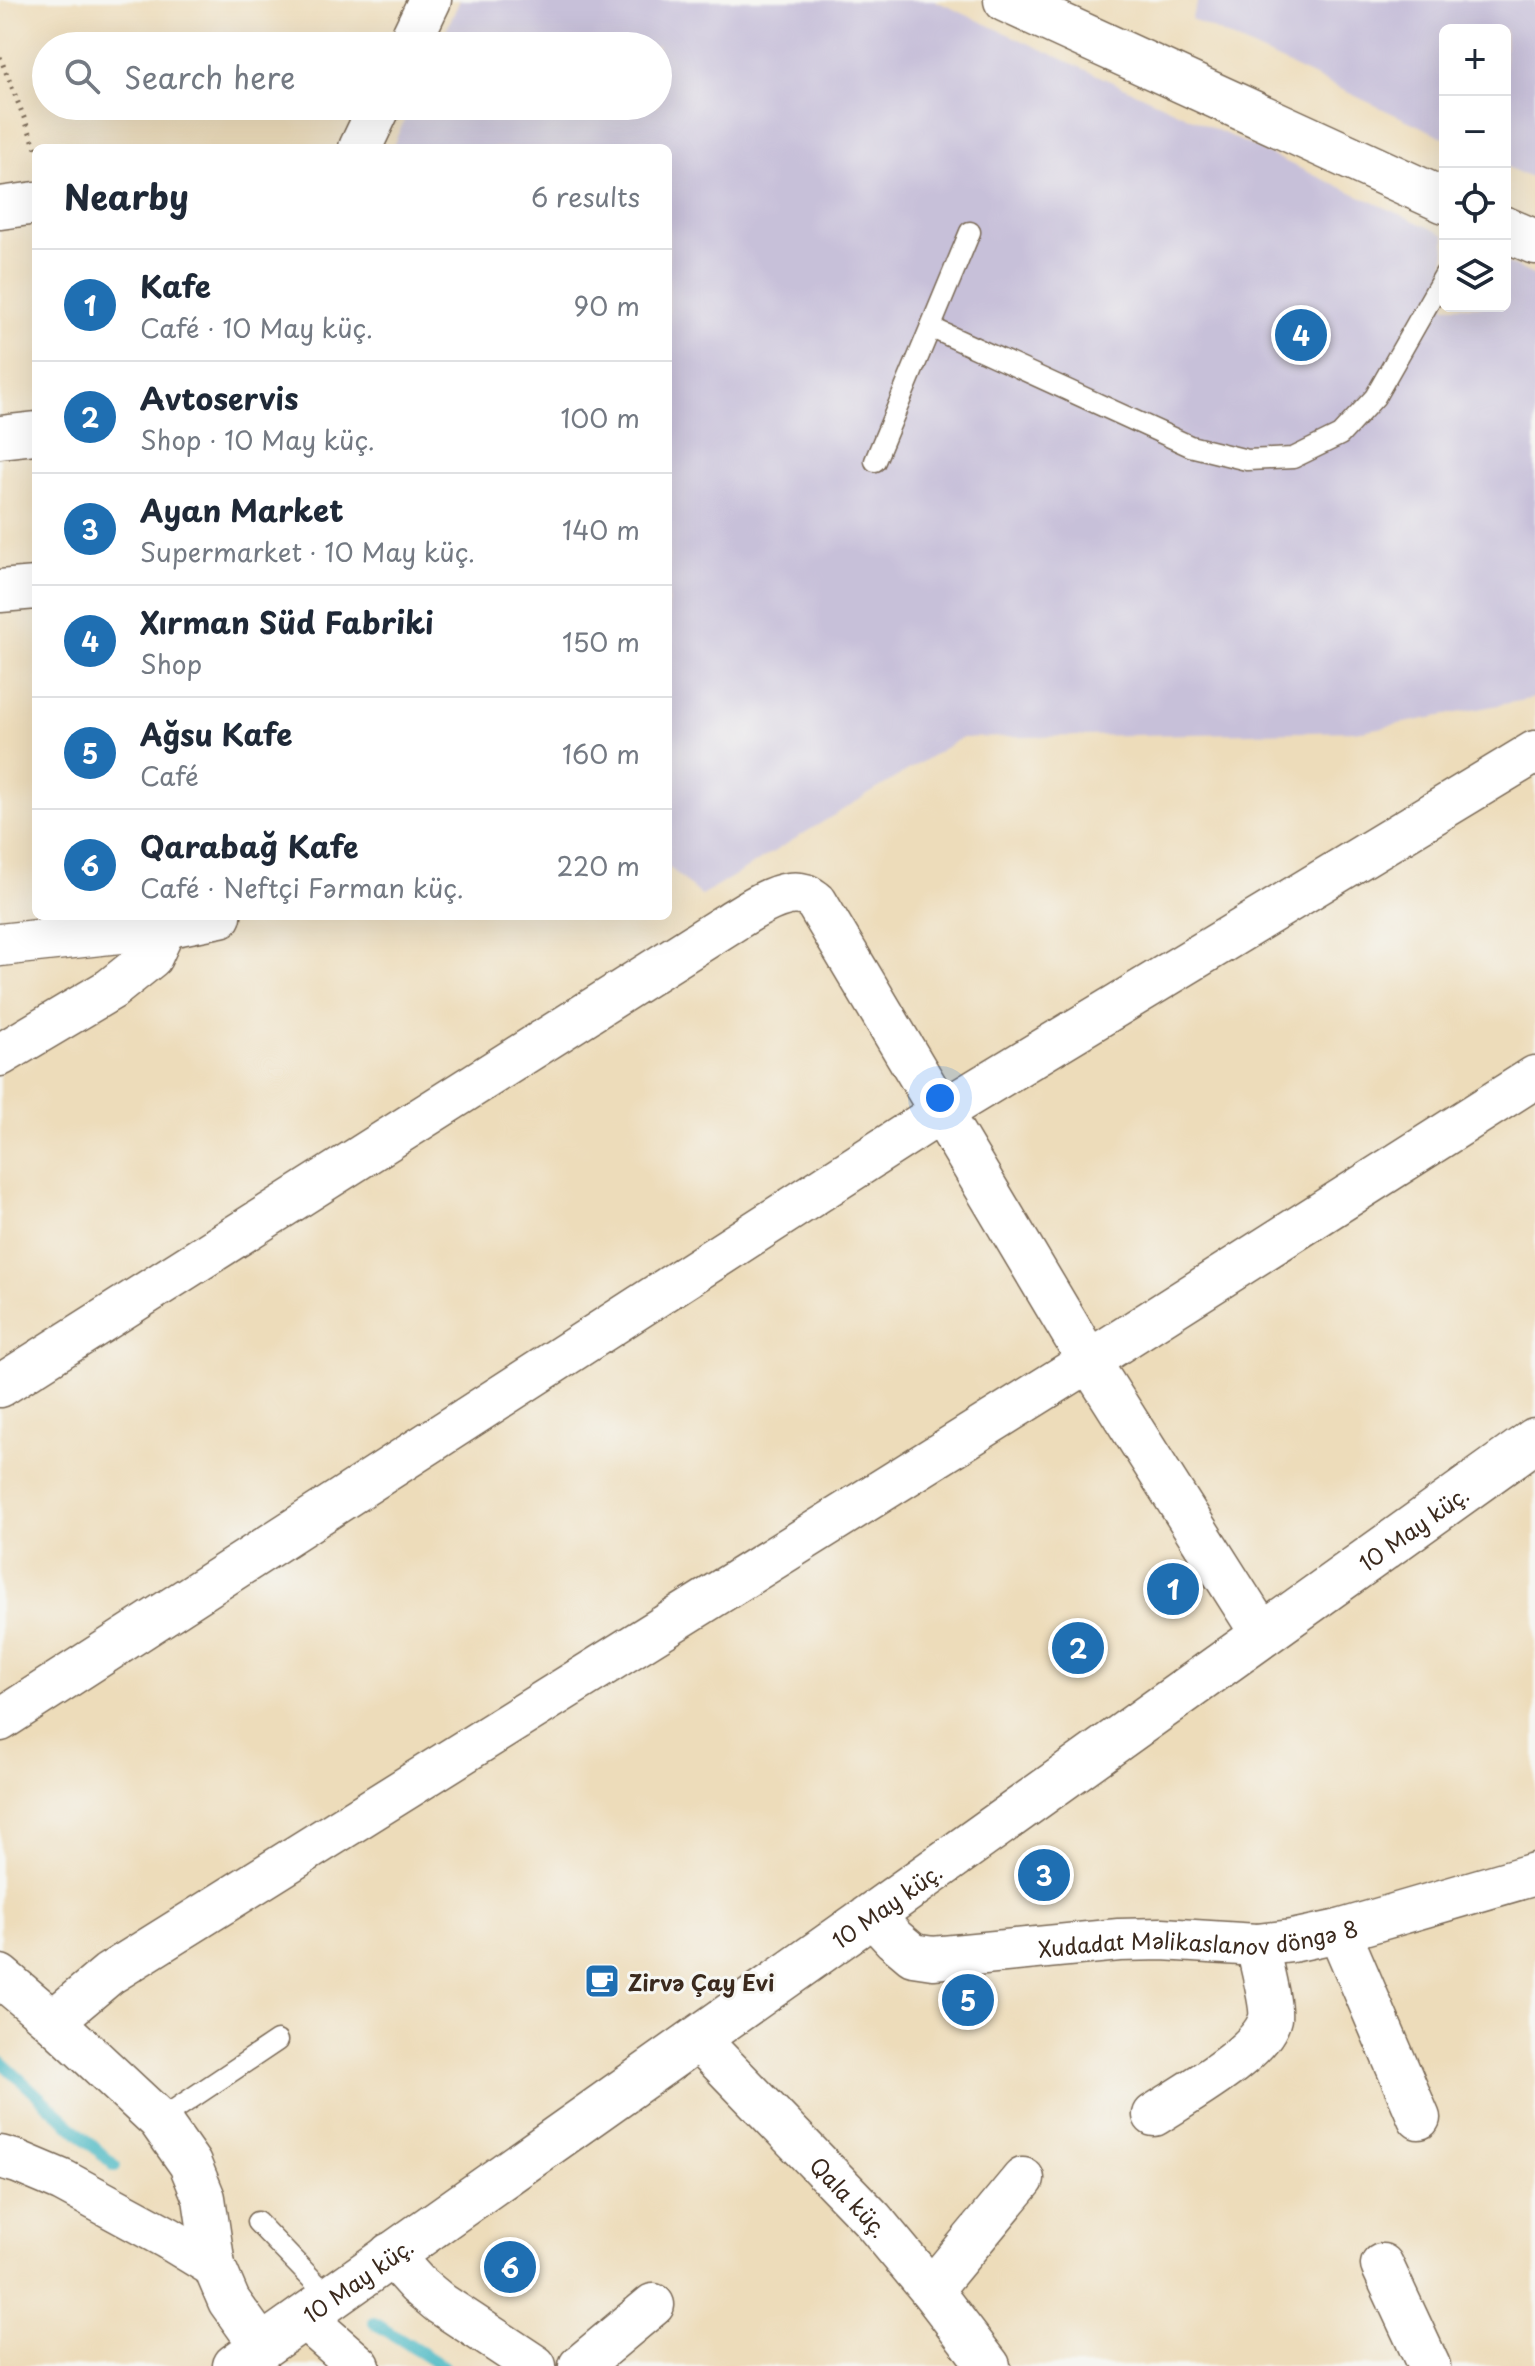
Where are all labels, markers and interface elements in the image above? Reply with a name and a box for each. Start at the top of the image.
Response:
map controls [1439,24,1511,312]
button: + [1439,24,1511,96]
search box [32,32,672,120]
icon: search [60,54,104,98]
text: Search here [124,54,296,99]
button: − [1439,96,1511,168]
button: locate [1439,168,1511,240]
text: Nearby [64,170,189,222]
text: 6 results [531,177,640,216]
button: layers [1439,240,1511,312]
text: Kafe [140,263,211,308]
text: 1 [84,286,96,325]
text: 90 m [573,286,640,325]
pin: 4 [1275,305,1327,365]
text: Café · 10 May küç. [140,308,373,347]
text: Avtoservis [140,375,299,420]
text: 2 [81,398,99,437]
text: 100 m [560,398,640,437]
text: Shop · 10 May küç. [140,420,375,459]
text: Ayan Market [140,487,344,532]
text: 3 [81,510,99,549]
text: 140 m [562,510,640,549]
text: Supermarket · 10 May küç. [140,532,475,571]
text: Xırman Süd Fabriki [140,599,434,644]
text: 4 [81,622,99,661]
text: 150 m [562,622,640,661]
text: Shop [140,644,202,683]
text: Ağsu Kafe [140,711,292,756]
text: 5 [82,734,98,773]
text: 160 m [562,734,640,773]
text: Café [140,756,199,795]
text: Qarabağ Kafe [140,823,359,868]
text: 6 [81,846,99,885]
text: 220 m [556,846,640,885]
text: Café · Neftçi Fərman küç. [140,868,464,907]
your location [920,1078,960,1118]
street label: 10 May küç. [1351,1477,1475,1578]
pin: 1 [1147,1559,1199,1619]
pin: 2 [1052,1618,1104,1678]
pin: 3 [1018,1845,1070,1905]
street label: 10 May küç. [824,1854,948,1955]
street label: Xudadat Məlikaslanov döngə 8 [1037,1910,1362,1964]
cafe icon: Zirvə Çay Evi [583,1962,621,2000]
place label: Zirvə Çay Evi [628,1965,774,1998]
pin: 5 [942,1970,994,2030]
street label: Qala küç. [803,2148,897,2244]
street label: 10 May küç. [296,2229,419,2330]
pin: 6 [484,2237,536,2297]

